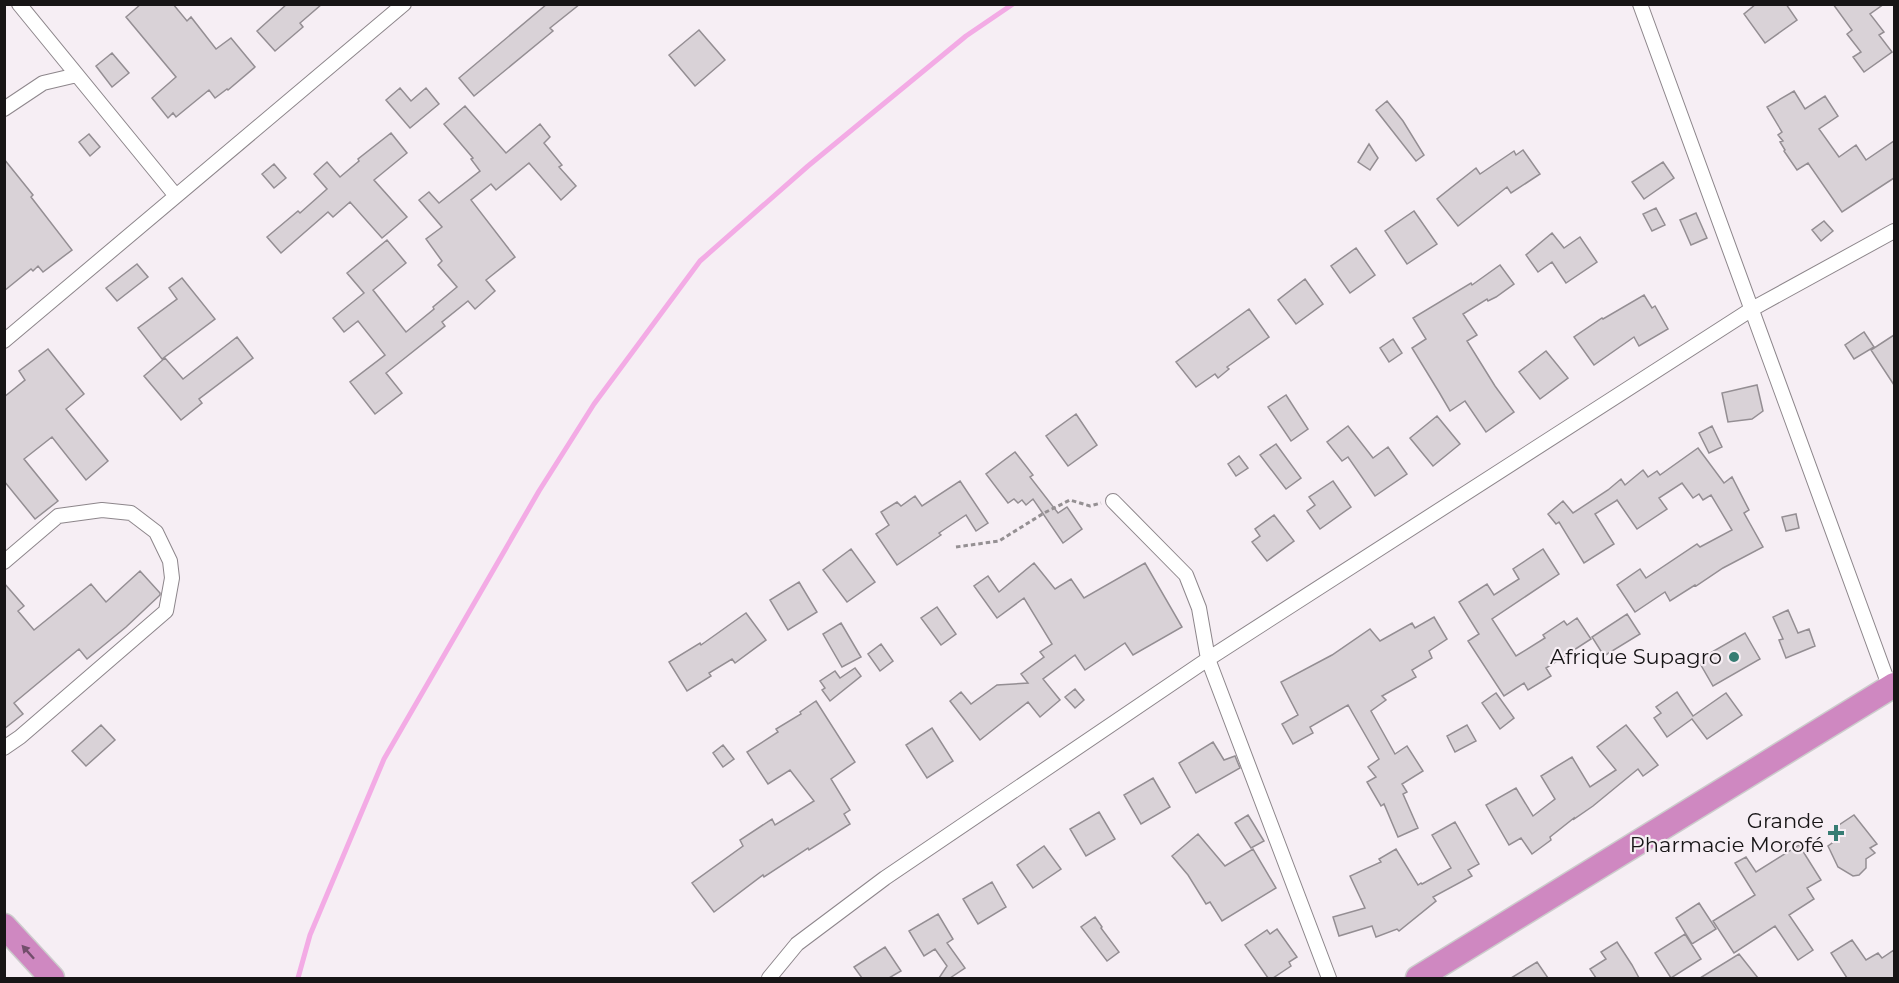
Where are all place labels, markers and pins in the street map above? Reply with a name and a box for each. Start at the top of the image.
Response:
place label: Afrique Supagro [1550,644,1722,669]
marker: Afrique Supagro [1727,650,1741,664]
place label: Grande Pharmacie Morofé [1630,808,1824,857]
marker: Grande Pharmacie Morofé [1829,826,1843,840]

